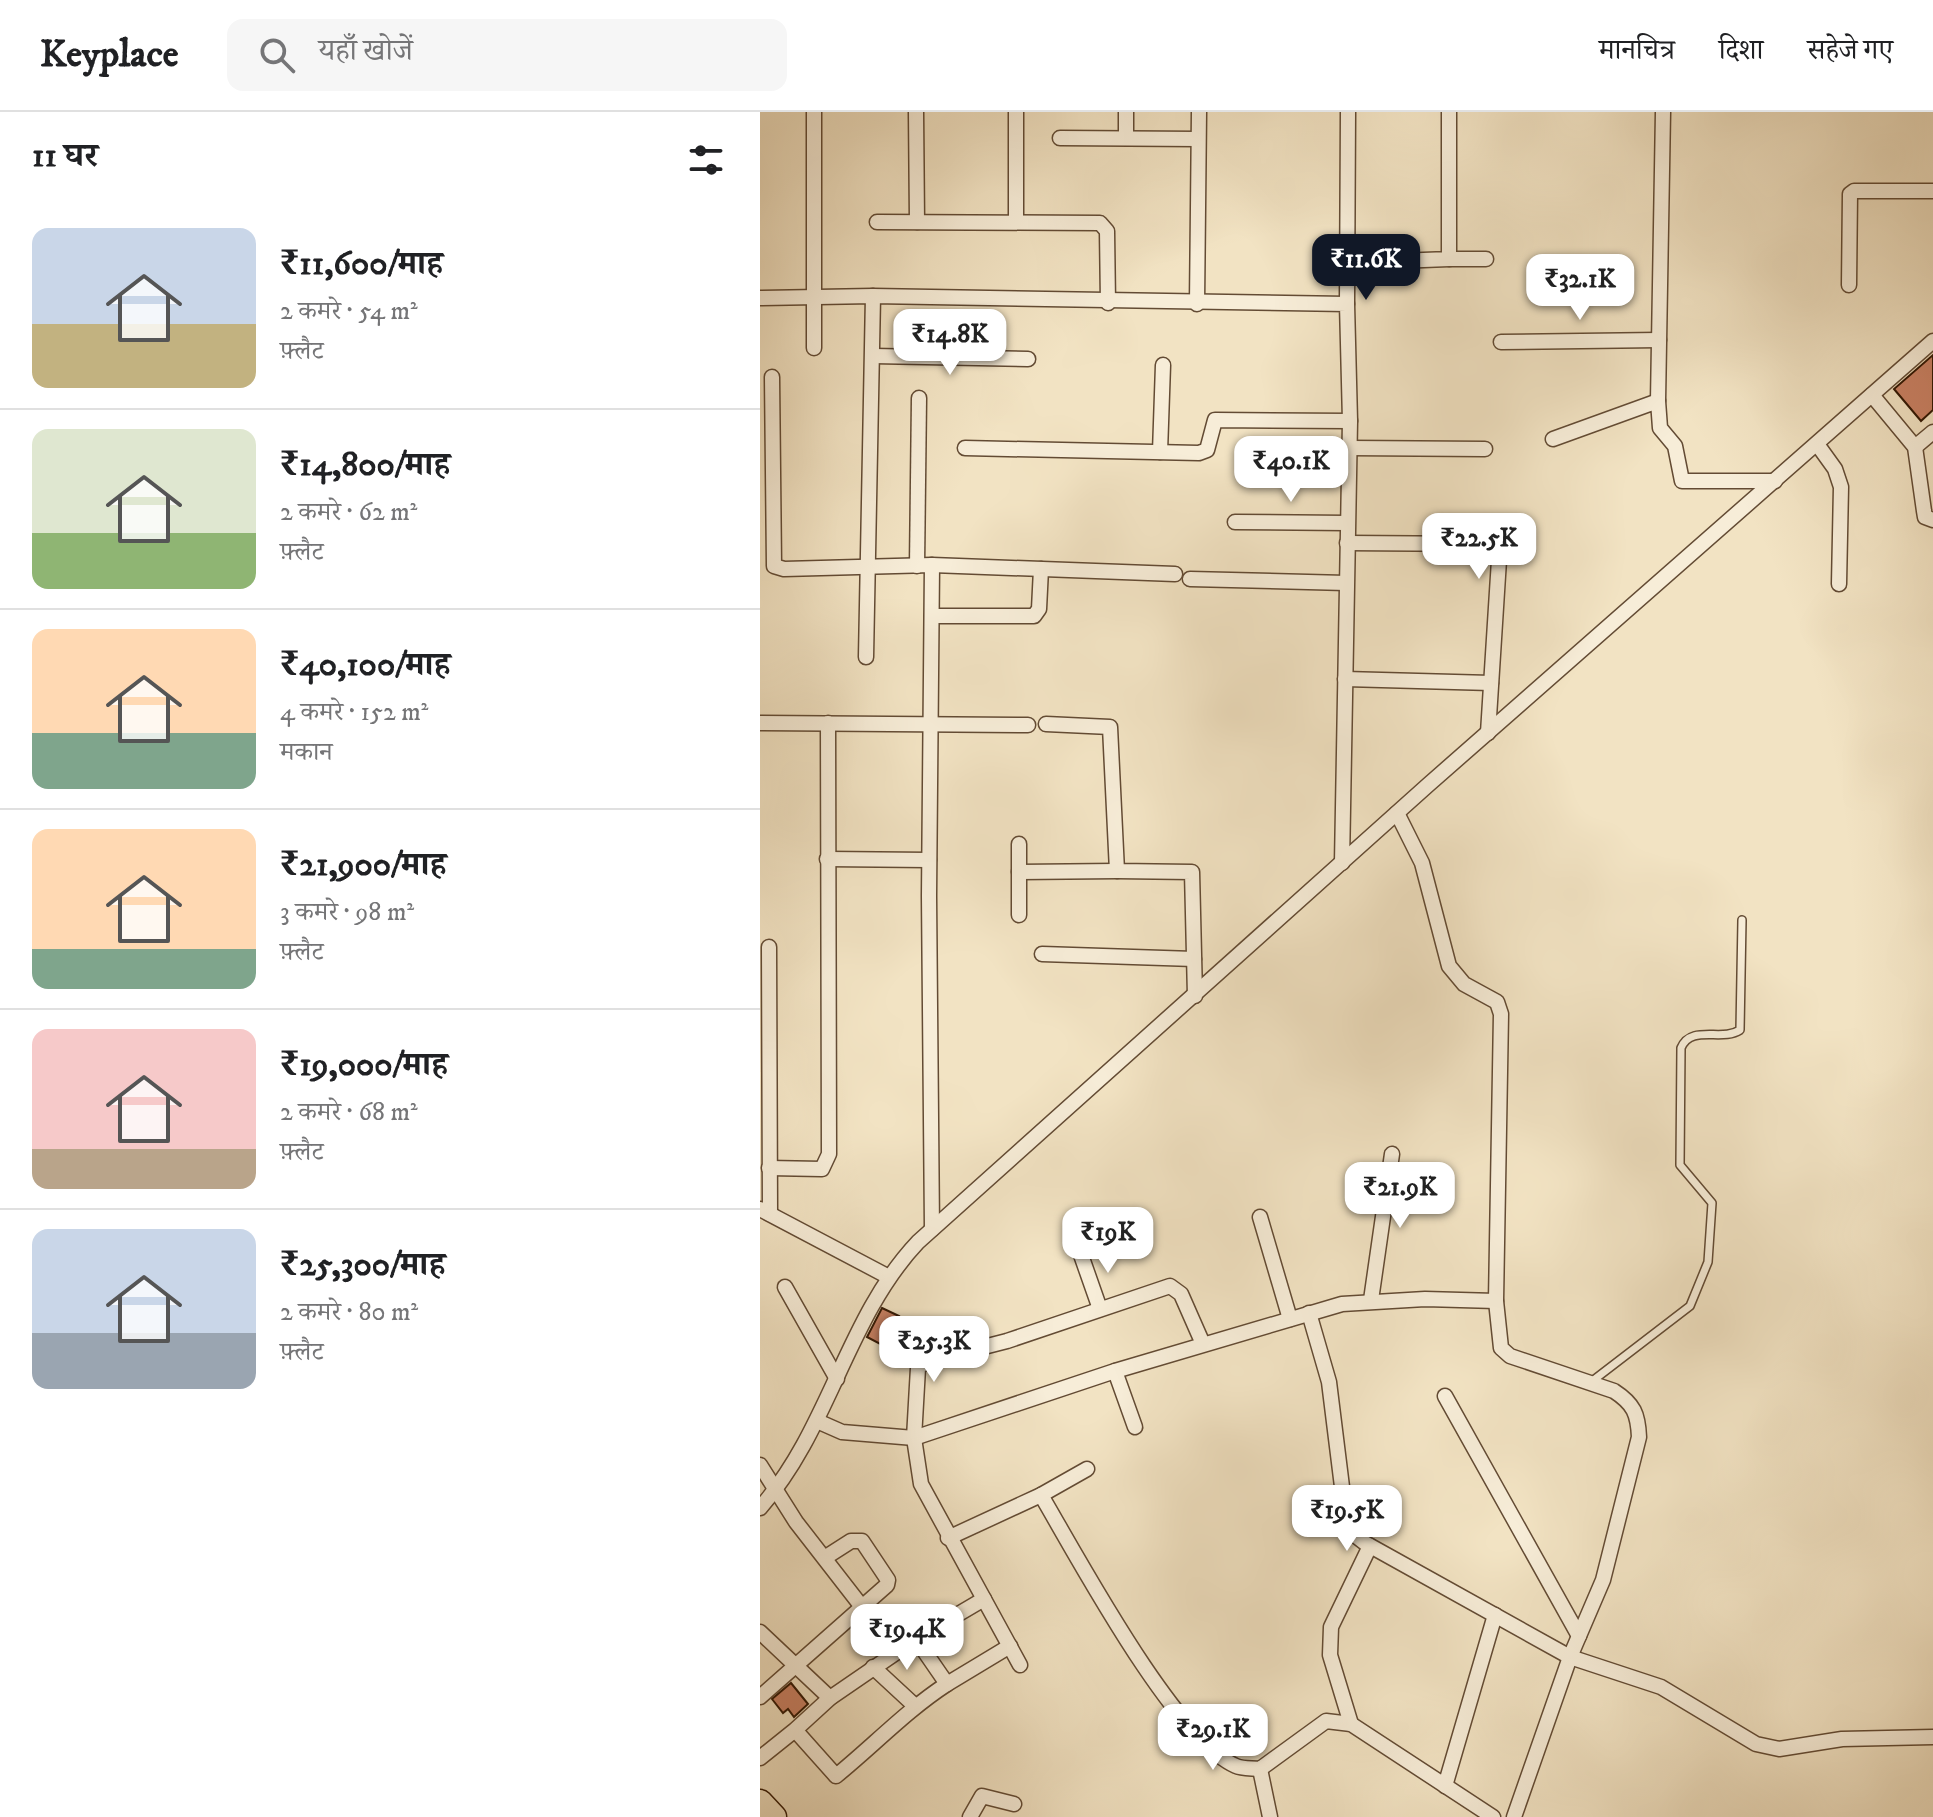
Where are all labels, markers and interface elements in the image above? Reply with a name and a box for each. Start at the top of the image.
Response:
search box [227,19,787,91]
text: Keyplace [40,31,179,79]
icon: search [255,33,299,77]
text: यहाँ खोजें [319,33,413,70]
text: मानचित्र [1599,33,1675,68]
text: दिशा [1719,33,1763,68]
text: सहेजे गए [1807,33,1893,68]
text: 11 घर [32,135,98,177]
icon: filters [684,138,728,182]
pin: ₹11.6K [1301,234,1431,302]
text: ₹11,600/माह [280,243,443,285]
text: ₹11.6K [1330,243,1402,276]
pin: ₹32.1K [1515,254,1645,322]
icon: home [96,260,192,356]
text: ₹32.1K [1544,263,1616,296]
text: 2 कमरे · 54 m² [280,295,418,328]
pin: ₹14.8K [885,309,1015,377]
text: ₹14.8K [911,318,989,351]
text: फ़्लैट [280,335,323,368]
pin: ₹40.1K [1226,436,1356,504]
text: ₹14,800/माह [280,444,450,486]
text: ₹40.1K [1252,445,1330,478]
icon: home [96,461,192,557]
text: 2 कमरे · 62 m² [280,496,417,529]
pin: ₹22.5K [1414,513,1544,581]
text: ₹22.5K [1440,522,1518,555]
text: फ़्लैट [280,536,323,569]
text: ₹40,100/माह [280,644,450,686]
icon: home [96,661,192,757]
text: 4 कमरे · 152 m² [280,696,428,729]
text: मकान [280,736,333,769]
text: ₹21,900/माह [280,844,446,886]
icon: home [96,861,192,957]
text: 3 कमरे · 98 m² [280,896,414,929]
text: फ़्लैट [280,936,323,969]
text: ₹19,000/माह [280,1044,448,1086]
icon: home [96,1061,192,1157]
text: 2 कमरे · 68 m² [280,1096,418,1129]
text: फ़्लैट [280,1136,323,1169]
pin: ₹21.9K [1335,1162,1465,1230]
text: ₹21.9K [1363,1171,1437,1204]
pin: ₹19K [1061,1207,1155,1275]
text: ₹19K [1080,1216,1136,1249]
text: ₹25,300/माह [280,1244,445,1286]
icon: home [96,1261,192,1357]
text: 2 कमरे · 80 m² [280,1296,418,1329]
pin: ₹25.3K [869,1316,999,1384]
text: ₹25.3K [897,1325,971,1358]
text: फ़्लैट [280,1336,323,1369]
pin: ₹19.5K [1282,1485,1412,1553]
text: ₹19.5K [1310,1494,1384,1527]
pin: ₹19.4K [842,1604,972,1672]
text: ₹19.4K [869,1613,945,1646]
pin: ₹29.1K [1148,1704,1278,1772]
text: ₹29.1K [1176,1713,1250,1746]

